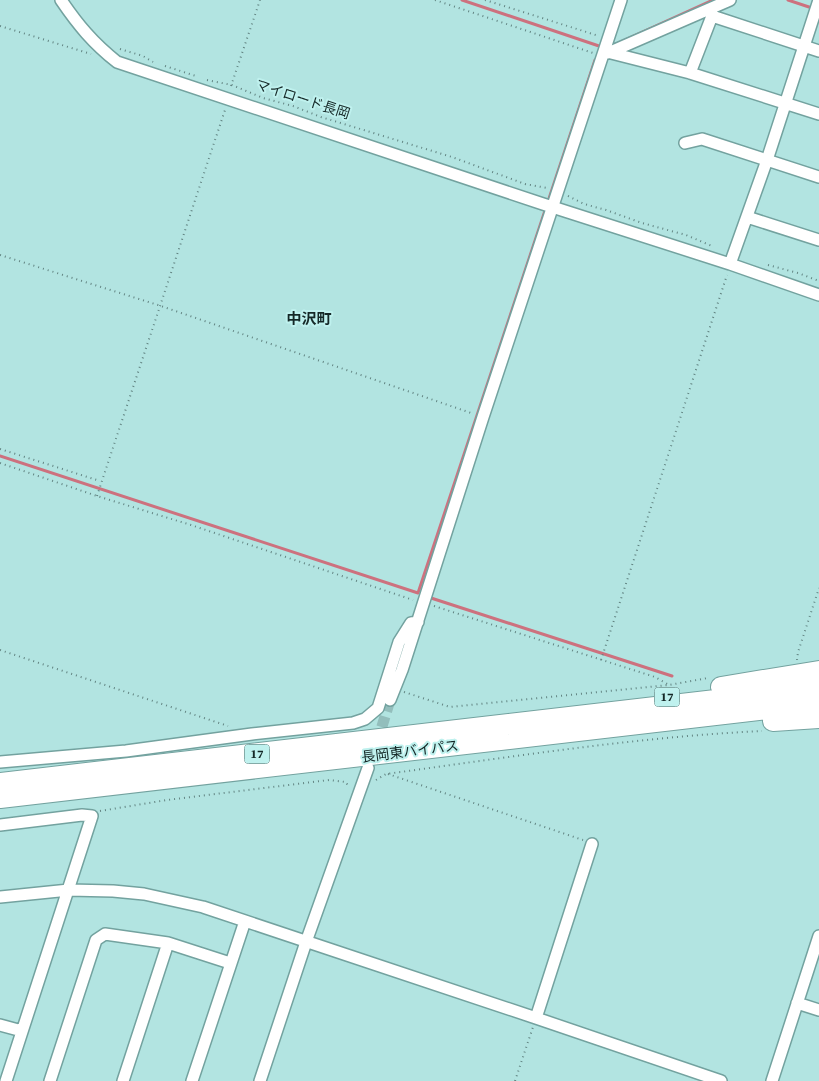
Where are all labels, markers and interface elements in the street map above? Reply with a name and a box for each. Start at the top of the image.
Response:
street label: マイロード長岡 [253,74,353,124]
district label: 中沢町 [286,308,332,329]
road number: 17 [654,688,680,706]
street label: 長岡東バイパス [360,735,460,767]
road number: 17 [244,744,270,764]

